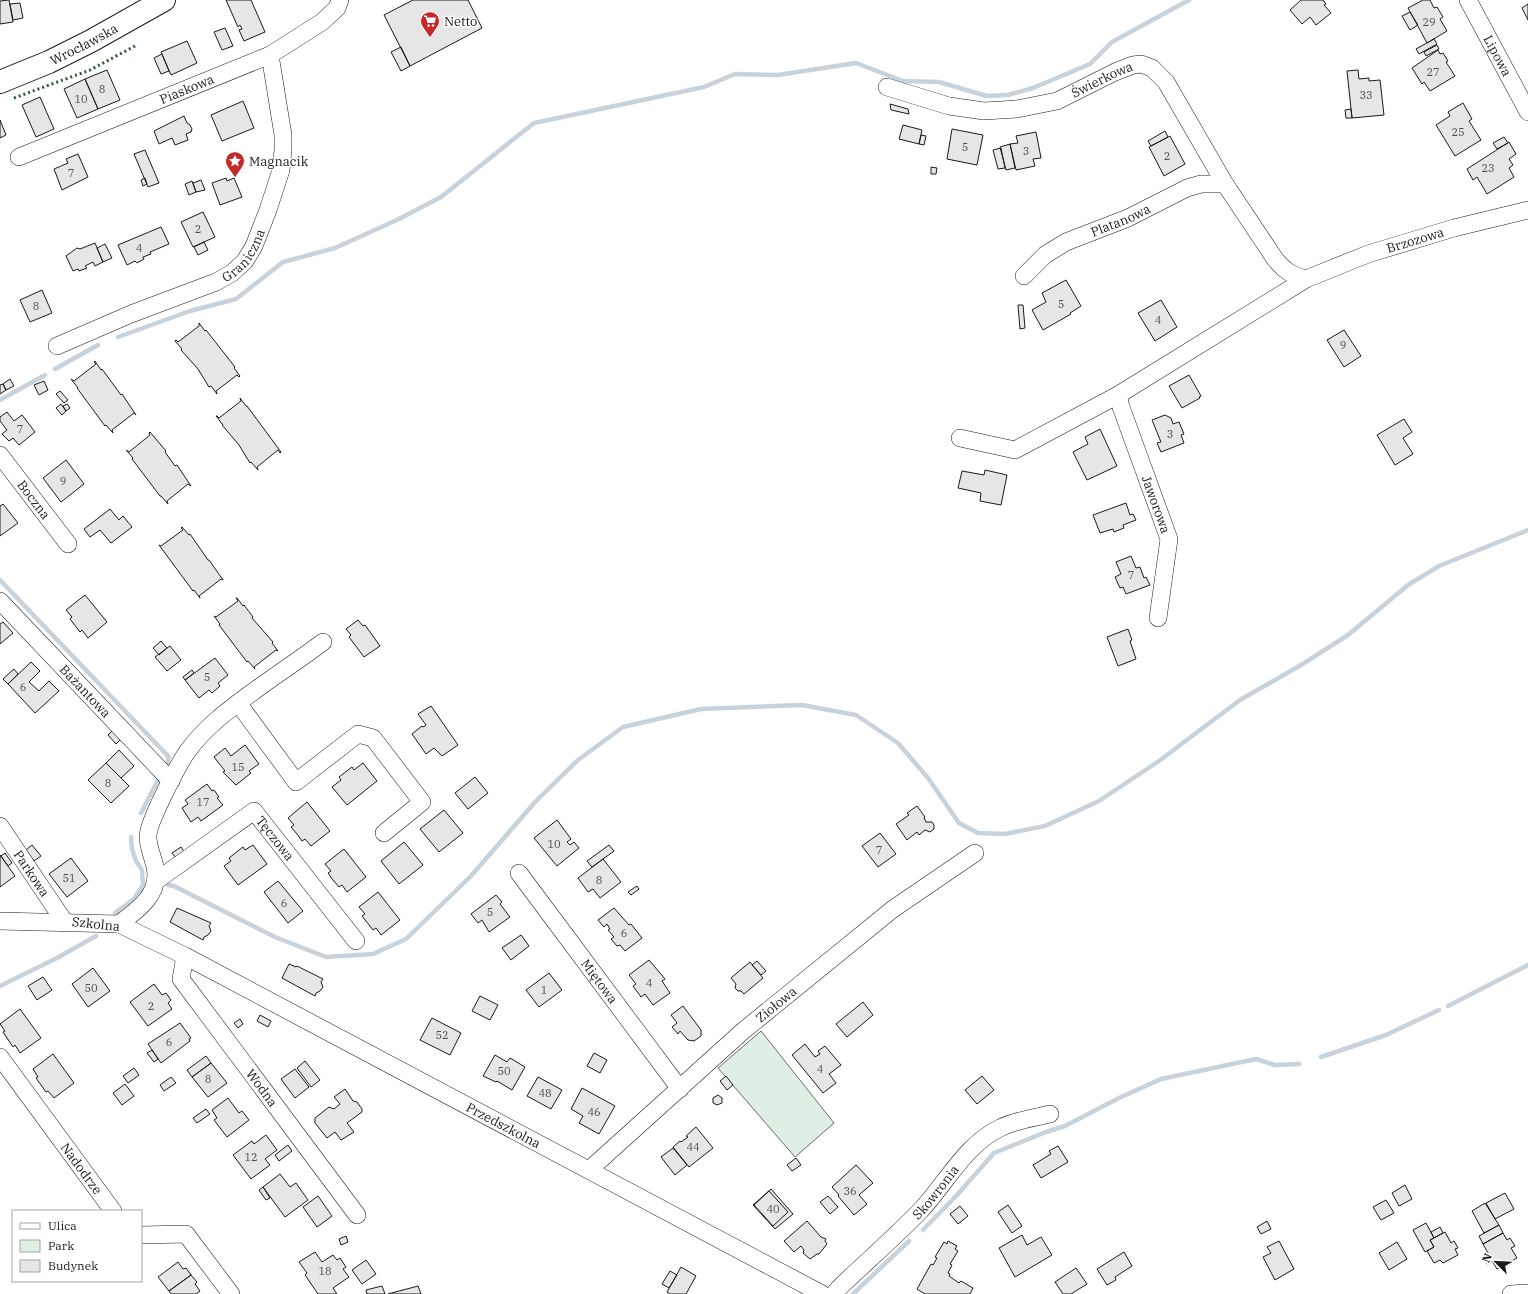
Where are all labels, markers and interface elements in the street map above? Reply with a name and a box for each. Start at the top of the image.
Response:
supermarket icon: Netto [419,10,441,38]
place label: Netto [444,13,477,30]
house number: 29 [1422,15,1436,29]
street label: Wrocławska [47,19,121,69]
street label: Lipowa [1480,32,1516,79]
street label: Świerkowa [1068,57,1135,101]
house number: 27 [1426,65,1440,79]
street label: Piaskowa [157,70,217,108]
house number: 8 [99,82,105,96]
house number: 33 [1359,88,1373,102]
house number: 10 [74,92,88,106]
house number: 25 [1451,125,1465,139]
house number: 5 [962,140,968,154]
house number: 3 [1023,144,1029,158]
house number: 2 [1164,149,1170,163]
place icon: Magnacik [224,150,246,178]
place label: Magnacik [249,153,309,170]
house number: 23 [1481,161,1495,175]
house number: 7 [68,166,74,180]
street label: Platanowa [1088,200,1153,240]
house number: 2 [195,222,201,236]
street label: Brzozowa [1384,223,1446,256]
street label: Graniczna [219,226,268,286]
house number: 4 [136,241,143,255]
house number: 5 [1058,297,1064,311]
house number: 8 [33,299,39,313]
house number: 4 [1155,313,1162,327]
house number: 9 [1340,338,1346,352]
house number: 7 [17,422,23,436]
house number: 3 [1167,427,1173,441]
street label: Jaworowa [1138,473,1175,536]
house number: 9 [60,474,66,488]
street label: Boczna [14,476,54,523]
house number: 7 [1128,568,1134,582]
street label: Bażantowa [56,661,115,721]
house number: 5 [204,670,210,684]
house number: 6 [20,680,26,694]
house number: 15 [231,760,245,774]
house number: 8 [105,776,111,790]
house number: 17 [196,795,210,809]
street label: Tęczowa [252,812,298,864]
house number: 10 [547,837,561,851]
house number: 7 [876,843,882,857]
street label: Parkowa [10,847,54,900]
house number: 51 [62,871,76,885]
house number: 8 [596,873,602,887]
house number: 6 [281,896,287,910]
house number: 5 [487,905,493,919]
street label: Szkolna [71,913,121,935]
house number: 6 [621,926,627,940]
street label: Miętowa [578,956,622,1007]
house number: 4 [646,976,653,990]
house number: 50 [84,981,98,995]
street label: Ziołowa [752,982,800,1026]
house number: 1 [541,983,547,997]
house number: 2 [148,999,154,1013]
house number: 52 [435,1028,449,1042]
house number: 6 [166,1035,172,1049]
house number: 4 [817,1062,824,1076]
house number: 50 [497,1064,511,1078]
street label: Wodna [242,1066,282,1110]
house number: 8 [205,1072,211,1086]
house number: 48 [538,1086,552,1100]
street label: Przedszkolna [463,1098,544,1152]
house number: 46 [587,1105,601,1119]
street label: Nadodrze [57,1139,106,1197]
house number: 44 [686,1140,700,1154]
house number: 12 [244,1150,258,1164]
street label: Skowronia [908,1161,962,1223]
house number: 36 [843,1184,857,1198]
house number: 40 [766,1202,780,1216]
legend [12,1210,142,1282]
text: Ulica [48,1218,77,1233]
text: Park [48,1238,74,1253]
north arrow [1476,1242,1516,1282]
text: N [1479,1251,1495,1265]
text: Budynek [48,1258,98,1273]
house number: 18 [318,1264,332,1278]

